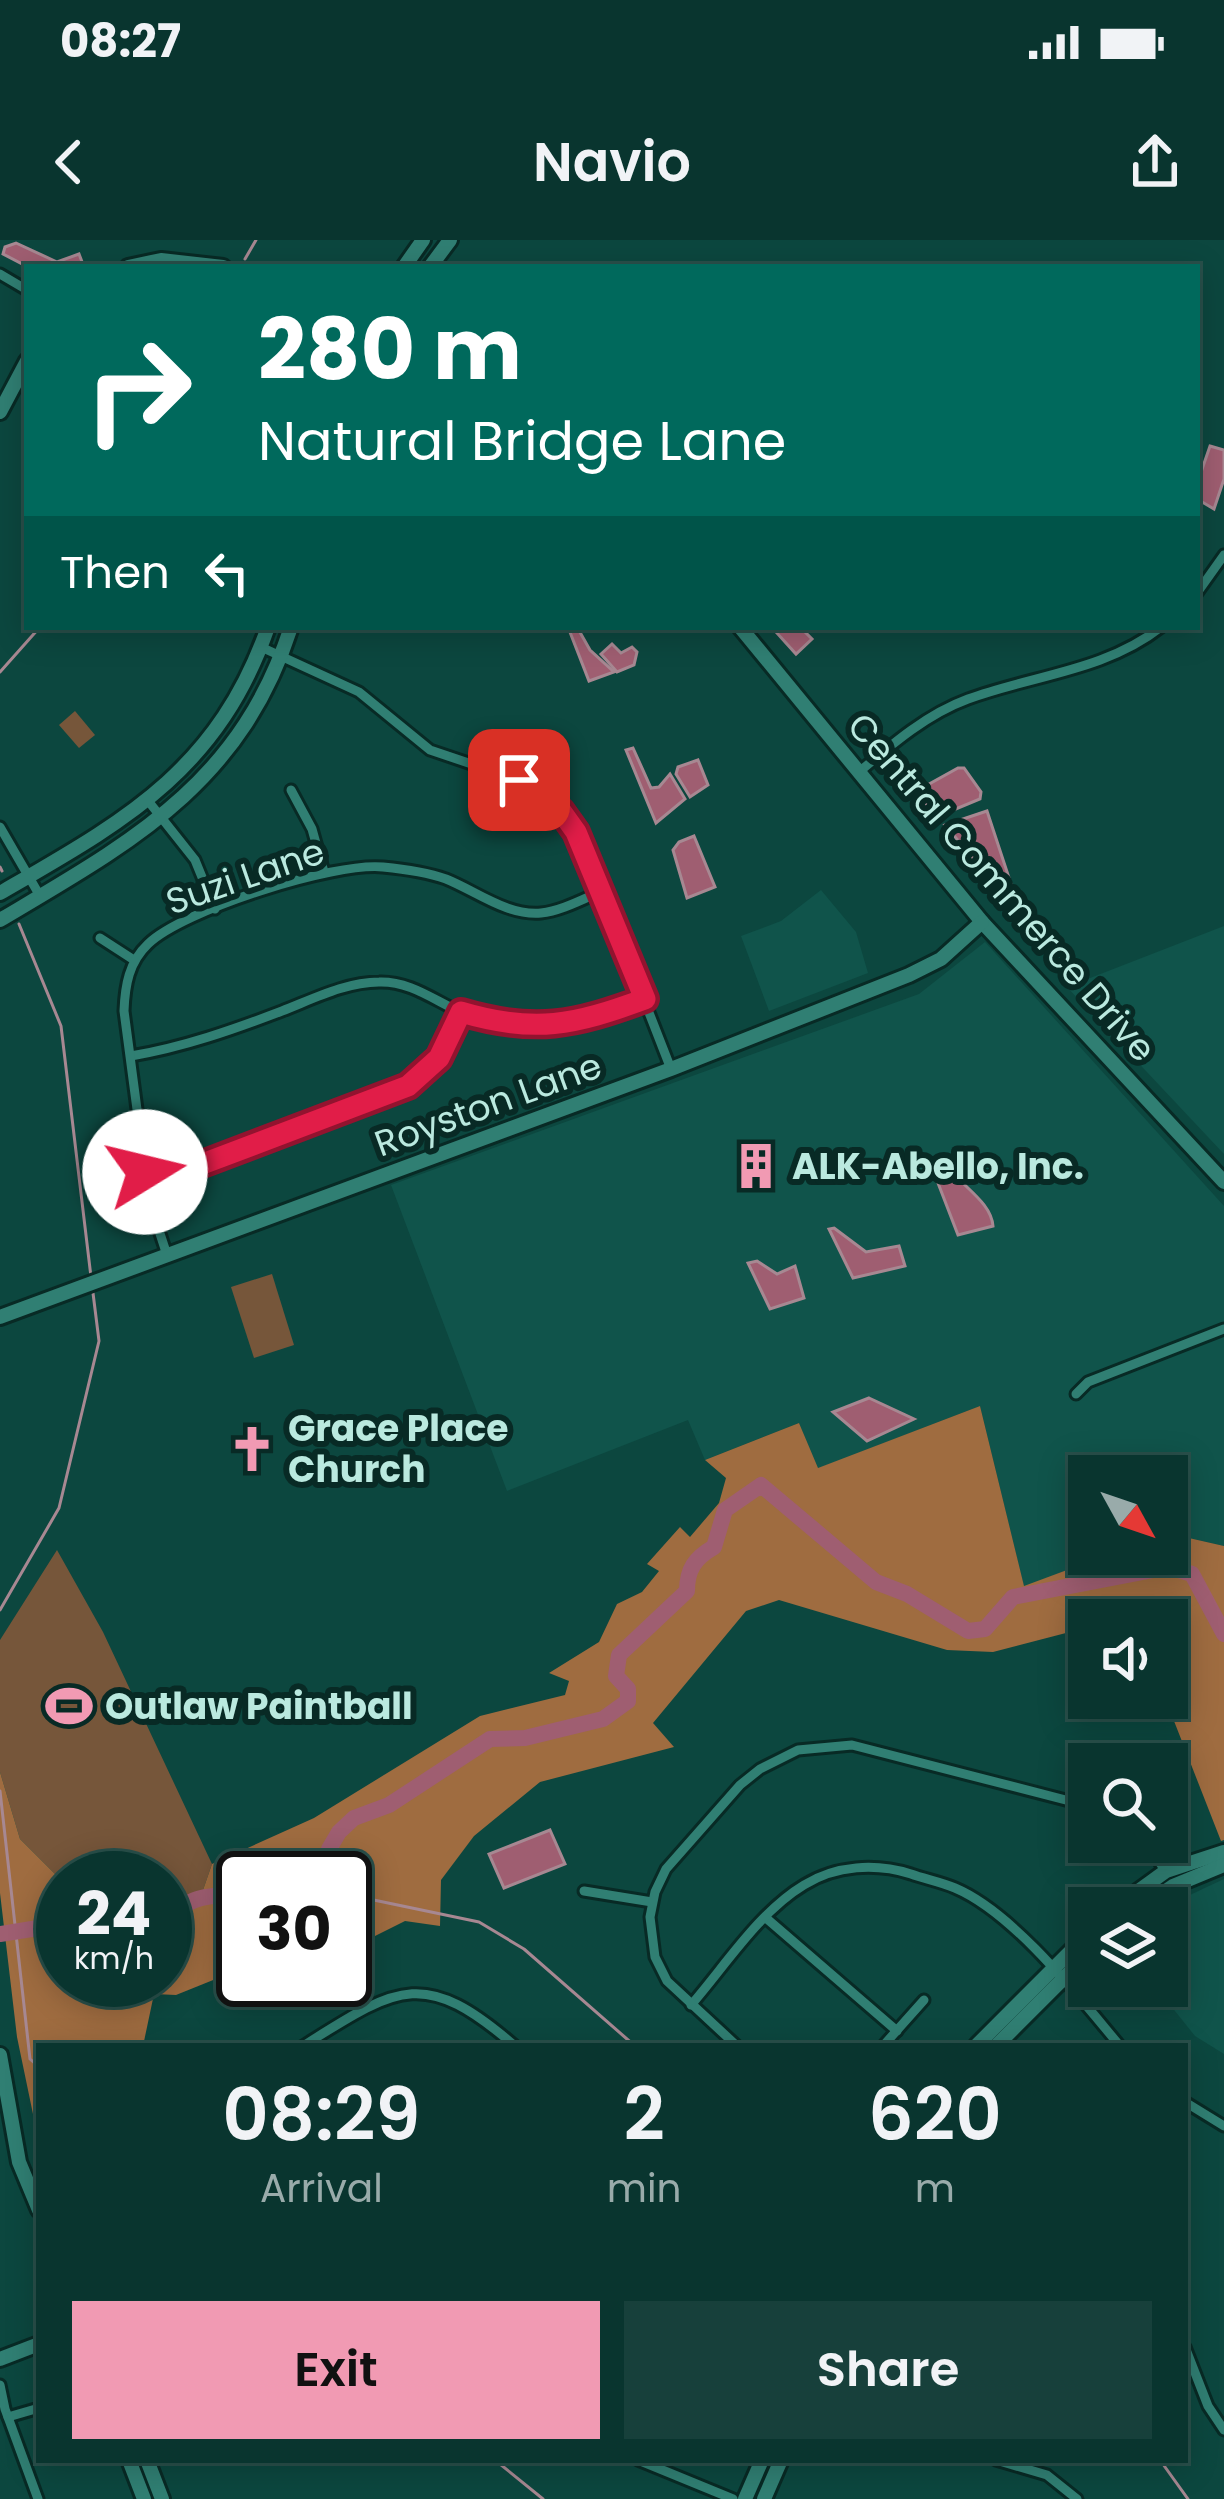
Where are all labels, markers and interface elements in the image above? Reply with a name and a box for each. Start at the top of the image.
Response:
text: 08:27 [60,10,181,73]
text: Navio [533,124,691,200]
icon: back [36,129,102,195]
icon: share [1122,129,1188,195]
text: 280 m [258,291,522,408]
icon: right [60,312,216,468]
text: Natural Bridge Lane [258,403,786,479]
icon: left [194,540,260,606]
text: Then [60,541,170,604]
street label: Central Commerce Drive [836,702,1168,1073]
pin [468,729,570,831]
icon: arrive [486,747,552,813]
street label: Suzi Lane [159,826,331,927]
street label: Royston Lane [368,1040,609,1169]
position arrow [82,1109,208,1235]
building icon: ALK-Abello, Inc. [731,1141,781,1191]
place label: ALK-Abello, Inc. [792,1141,1084,1192]
place label: Grace Place Church [288,1403,508,1495]
church icon: Grace Place Church [227,1424,277,1474]
north arrow [1068,1455,1188,1575]
map controls [1068,1455,1188,2007]
button: sound [1068,1599,1188,1719]
sports icon: Outlaw Paintball [44,1681,94,1731]
place label: Outlaw Paintball [105,1681,413,1732]
button: search [1068,1743,1188,1863]
speed limit sign: 30 [216,1851,372,2007]
text: 24 [77,1872,151,1956]
button: layers [1068,1887,1188,2007]
text: km/h [74,1937,154,1980]
text: 08:29 [222,2064,420,2165]
text: 2 [623,2064,665,2165]
text: 620 [868,2064,1002,2165]
text: Arrival [260,2161,383,2216]
text: min [607,2161,681,2216]
text: m [915,2161,955,2216]
button: Exit [72,2301,600,2439]
button: Share [624,2301,1152,2439]

